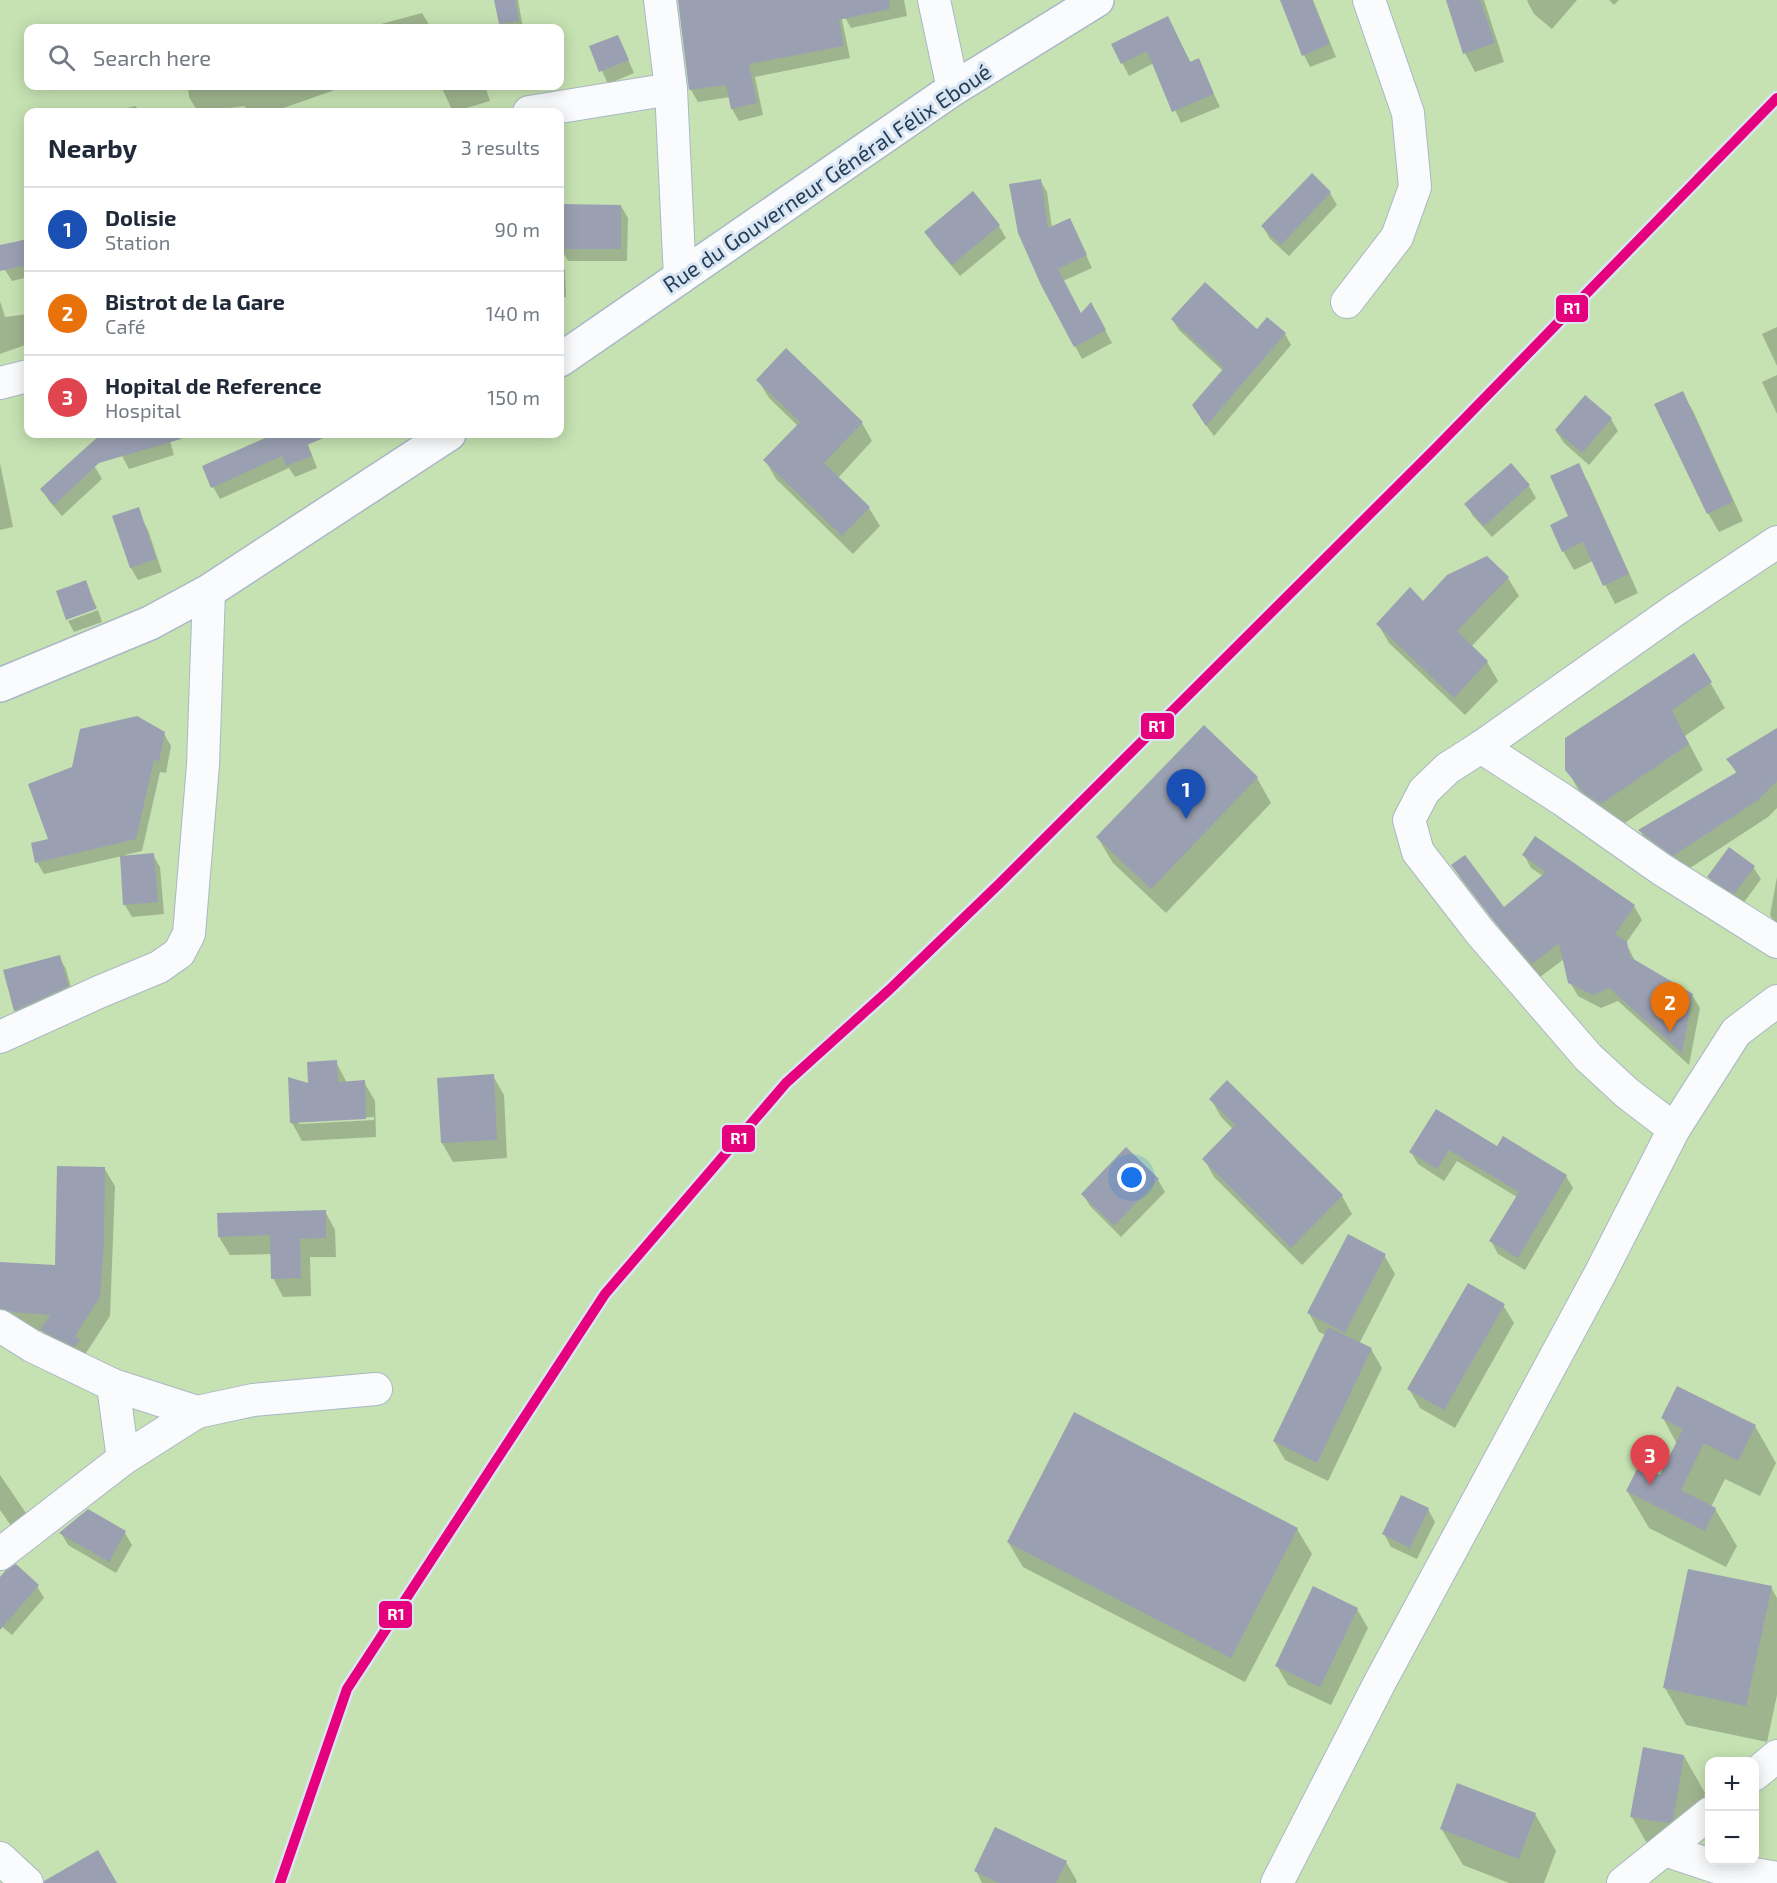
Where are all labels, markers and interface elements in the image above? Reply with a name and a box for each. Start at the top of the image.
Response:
search box [24,24,564,90]
icon: search [45,41,78,74]
text: Search here [93,44,211,70]
street label: Rue du Gouverneur Général Félix Eboué [658,57,995,297]
text: Nearby [48,132,137,163]
text: 3 results [461,135,540,159]
text: Dolisie [105,204,176,230]
text: 1 [63,217,72,241]
text: 90 m [495,217,540,241]
text: Station [105,230,170,254]
text: Bistrot de la Gare [105,288,285,314]
line badge: R1 [1555,294,1589,323]
text: R1 [1563,298,1581,317]
text: 2 [62,301,73,325]
text: 140 m [486,301,540,325]
text: Café [105,314,146,338]
text: Hopital de Reference [105,372,322,398]
text: 3 [62,385,73,409]
text: 150 m [487,385,540,409]
text: Hospital [105,398,181,422]
line badge: R1 [1140,712,1175,740]
text: R1 [1148,716,1166,735]
pin: 1 [1166,770,1206,819]
pin: 2 [1650,982,1690,1032]
line badge: R1 [721,1124,756,1153]
text: R1 [730,1128,748,1147]
your location [1117,1163,1146,1192]
pin: 3 [1630,1436,1670,1485]
line badge: R1 [378,1600,413,1629]
text: R1 [387,1604,405,1623]
map controls [1705,1757,1759,1865]
button: + [1705,1757,1759,1811]
button: − [1705,1811,1759,1865]

